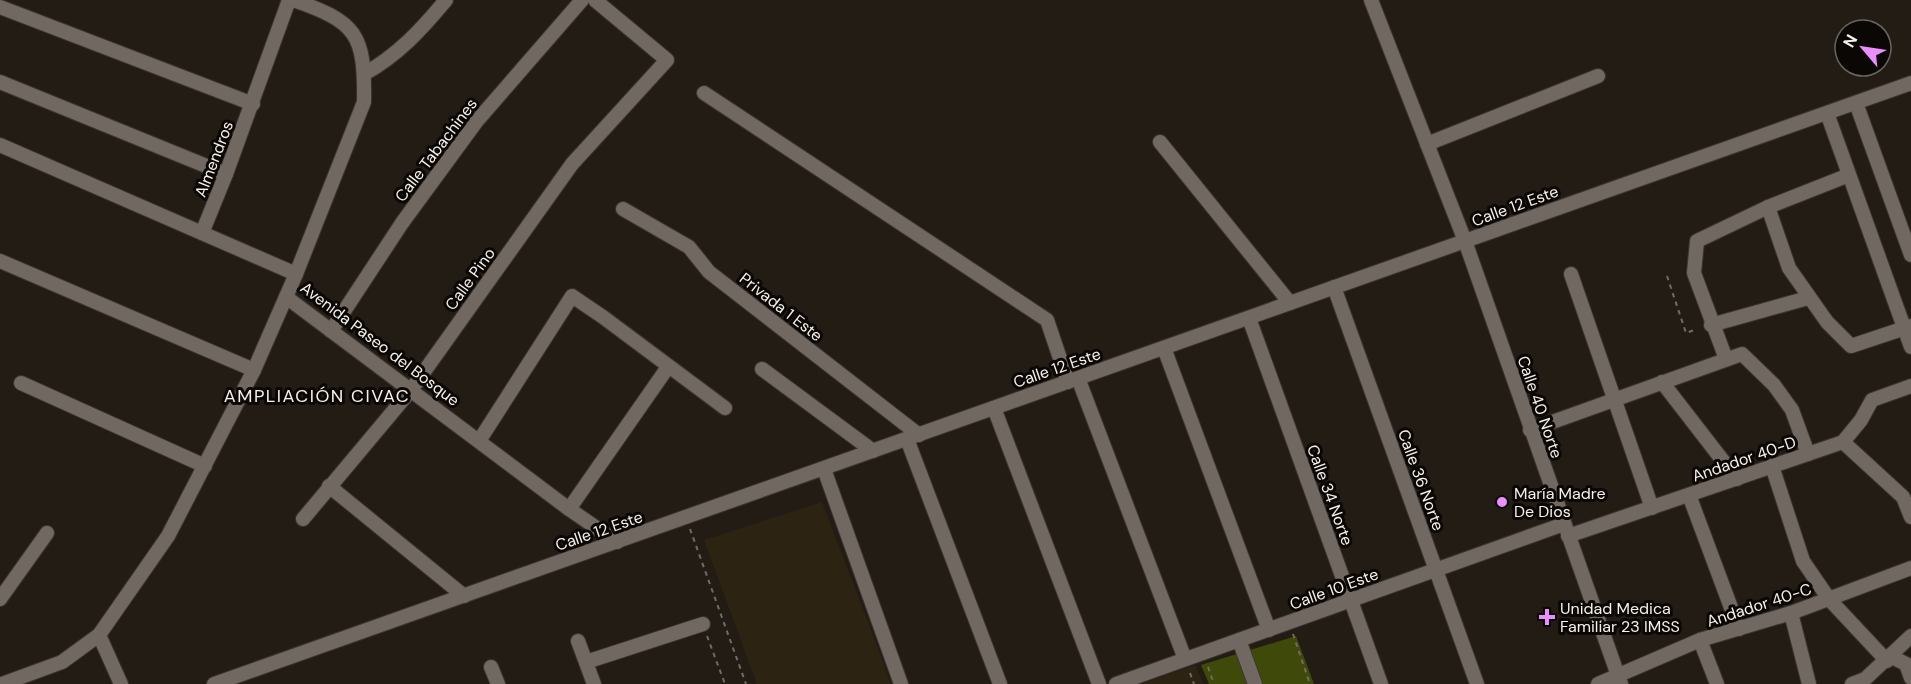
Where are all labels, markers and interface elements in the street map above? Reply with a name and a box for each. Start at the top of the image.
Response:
north arrow [1833,18,1893,78]
text: N [1838,31,1862,51]
street label: Calle Tabachines [390,94,482,206]
street label: Almendros [190,118,238,200]
street label: Calle 12 Este [1469,181,1561,231]
street label: Calle Pino [440,244,500,314]
street label: Privada 1 Este [735,268,827,346]
street label: Avenida Paseo del Bosque [296,277,464,411]
street label: Calle 12 Este [1011,343,1103,393]
street label: Calle 40 Norte [1513,353,1567,461]
district label: AMPLIACIÓN CIVAC [224,384,410,408]
street label: Calle 36 Norte [1393,427,1449,533]
street label: Andador 40-D [1689,431,1799,487]
street label: Calle 34 Norte [1302,442,1358,548]
place label: María Madre De Dios [1514,483,1606,522]
marker: María Madre De Dios [1495,495,1509,509]
street label: Calle 12 Este [553,506,645,556]
street label: Calle 10 Este [1287,563,1381,615]
street label: Andador 40-C [1704,578,1814,632]
place label: Unidad Medica Familiar 23 IMSS [1560,598,1680,637]
marker: Unidad Medica Familiar 23 IMSS [1538,608,1556,626]

